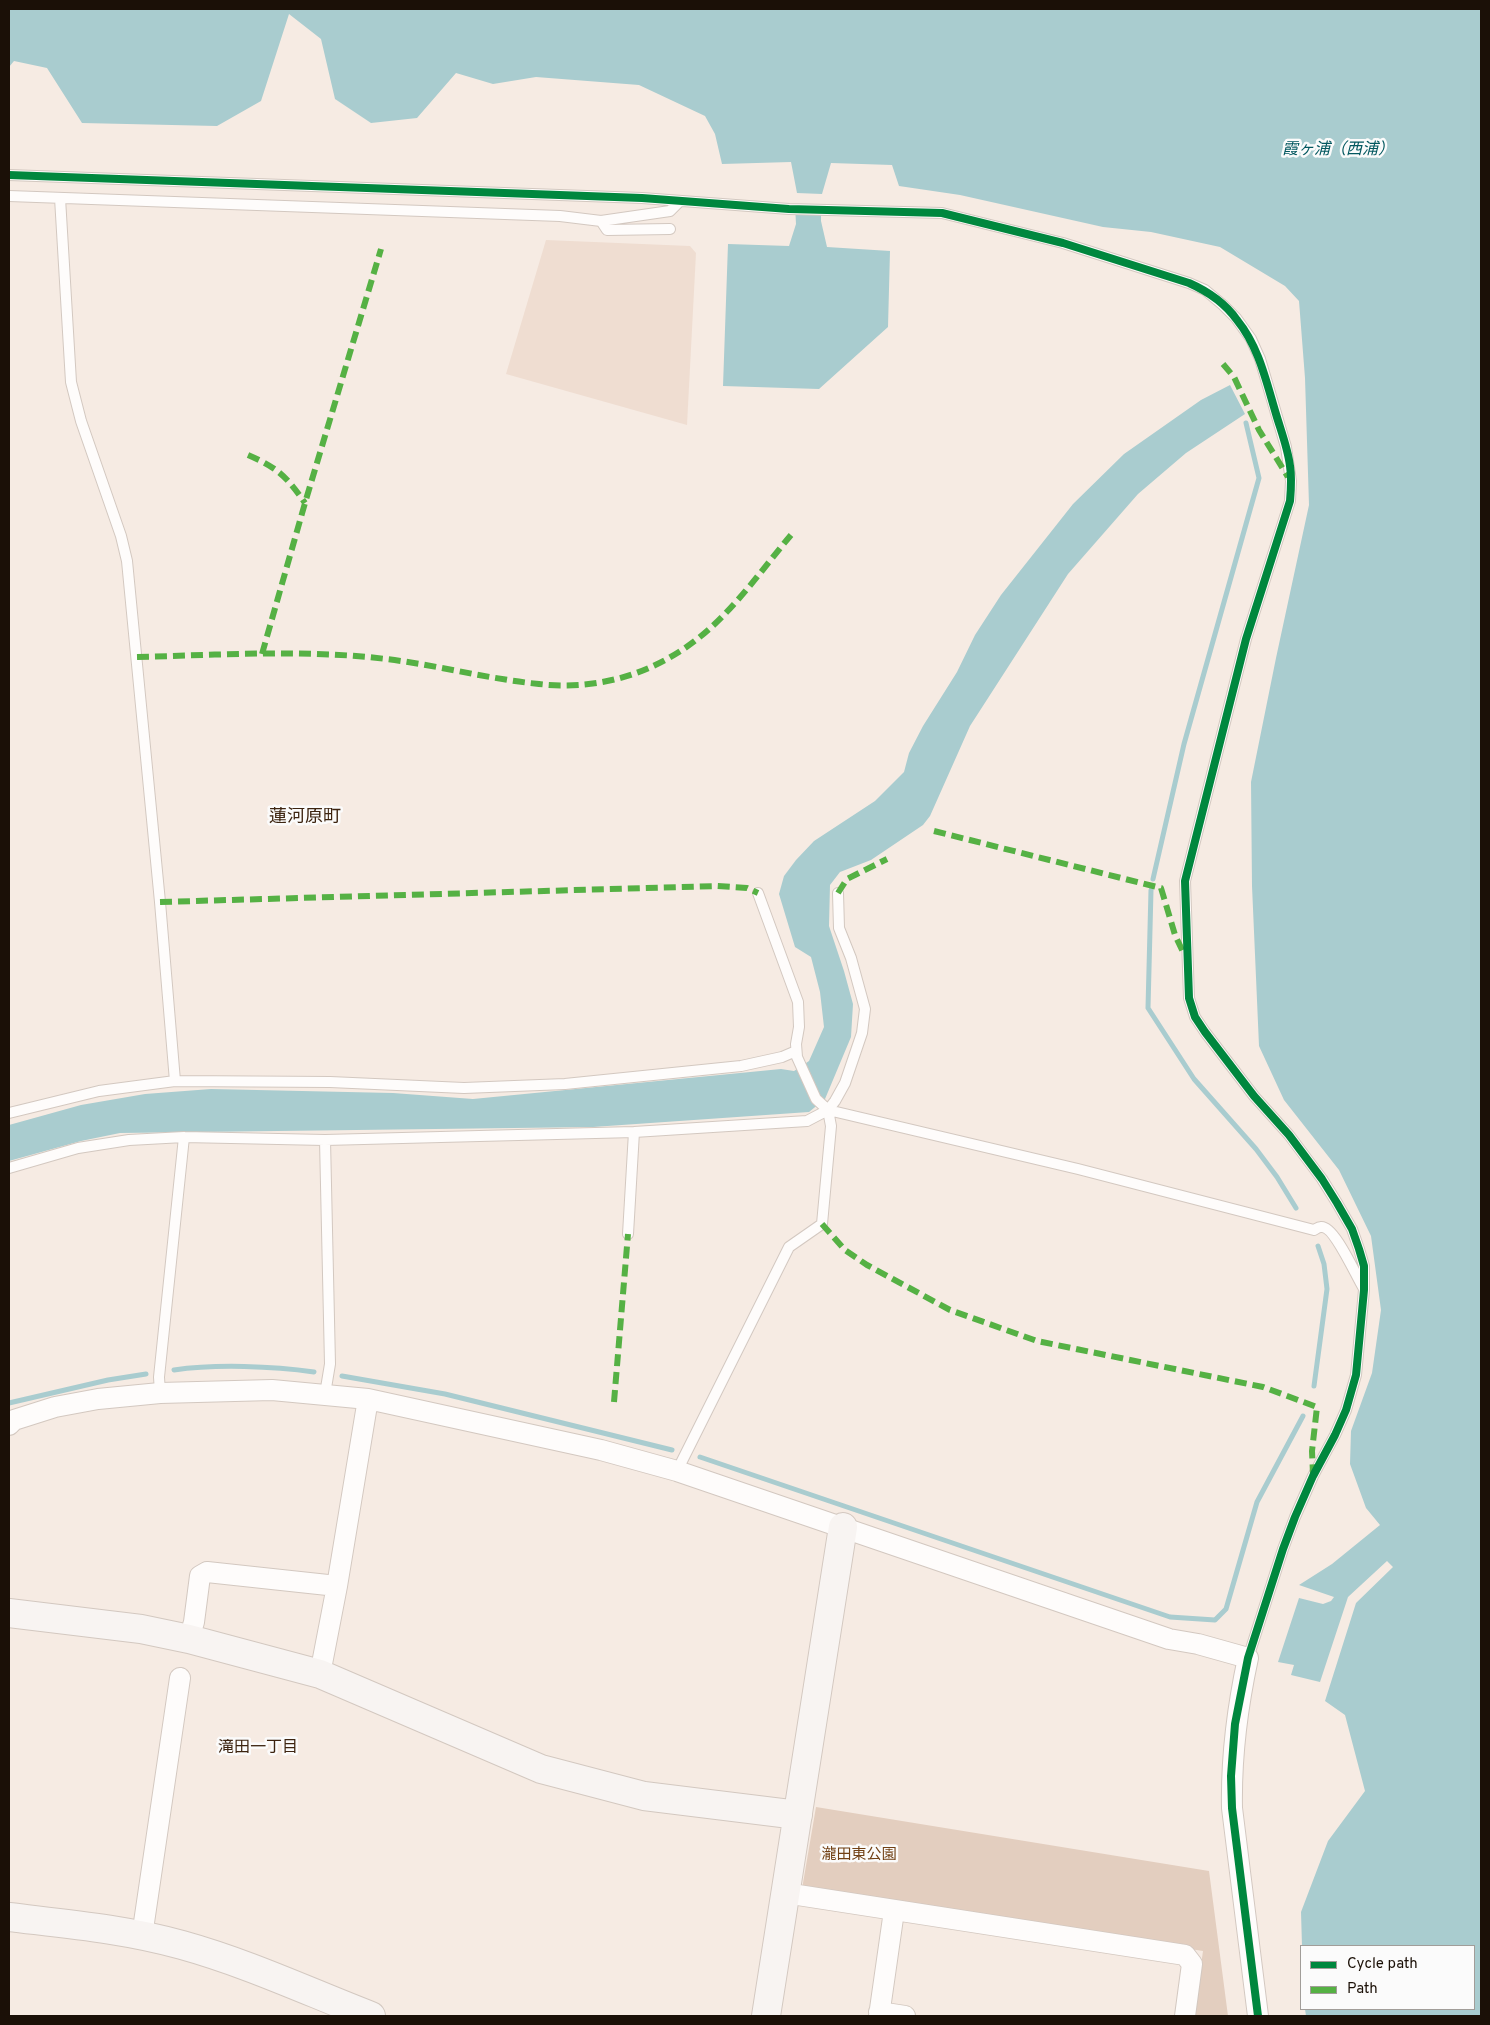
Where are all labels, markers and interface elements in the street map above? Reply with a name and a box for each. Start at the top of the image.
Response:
water label: 霞ヶ浦（西浦） [1282,141,1394,161]
district label: 蓮河原町 [269,807,341,829]
district label: 滝田一丁目 [218,1739,298,1759]
park label: 瀧田東公園 [822,1847,896,1865]
legend [1300,1945,1475,2010]
text: Cycle path [1347,1955,1418,1974]
text: Path [1347,1980,1378,1999]

